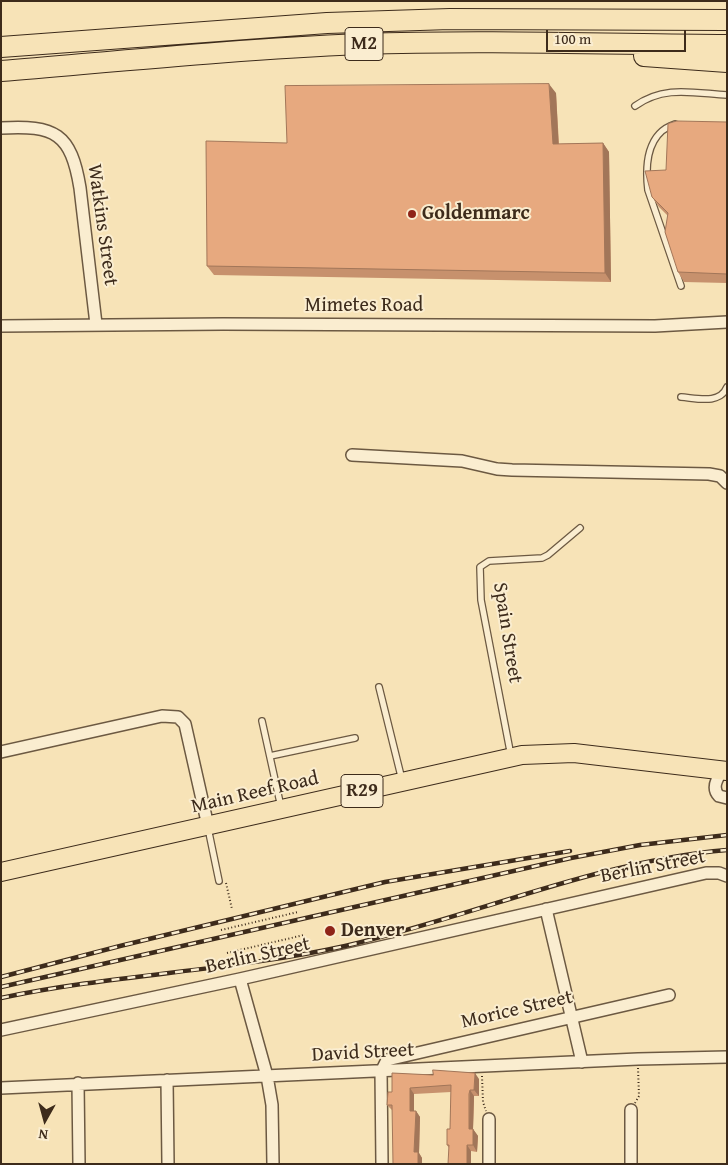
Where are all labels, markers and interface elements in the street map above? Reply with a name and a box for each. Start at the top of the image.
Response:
scale bar [548,20,688,52]
road number: M2 [345,28,383,61]
text: 100 m [554,28,591,49]
street label: Watkins Street [82,163,122,287]
place label: Goldenmarc [422,202,530,226]
marker: Goldenmarc [406,208,418,220]
street label: Mimetes Road [305,294,423,318]
street label: Spain Street [487,581,527,685]
street label: Main Reef Road [189,767,321,819]
road number: R29 [341,774,383,808]
street label: Berlin Street [598,845,708,889]
place label: Denver [341,919,404,943]
marker: Denver [323,924,337,938]
street label: Berlin Street [203,932,313,980]
street label: Morice Street [459,986,575,1034]
street label: David Street [311,1038,415,1068]
north arrow [20,1095,70,1145]
text: N [37,1124,49,1145]

